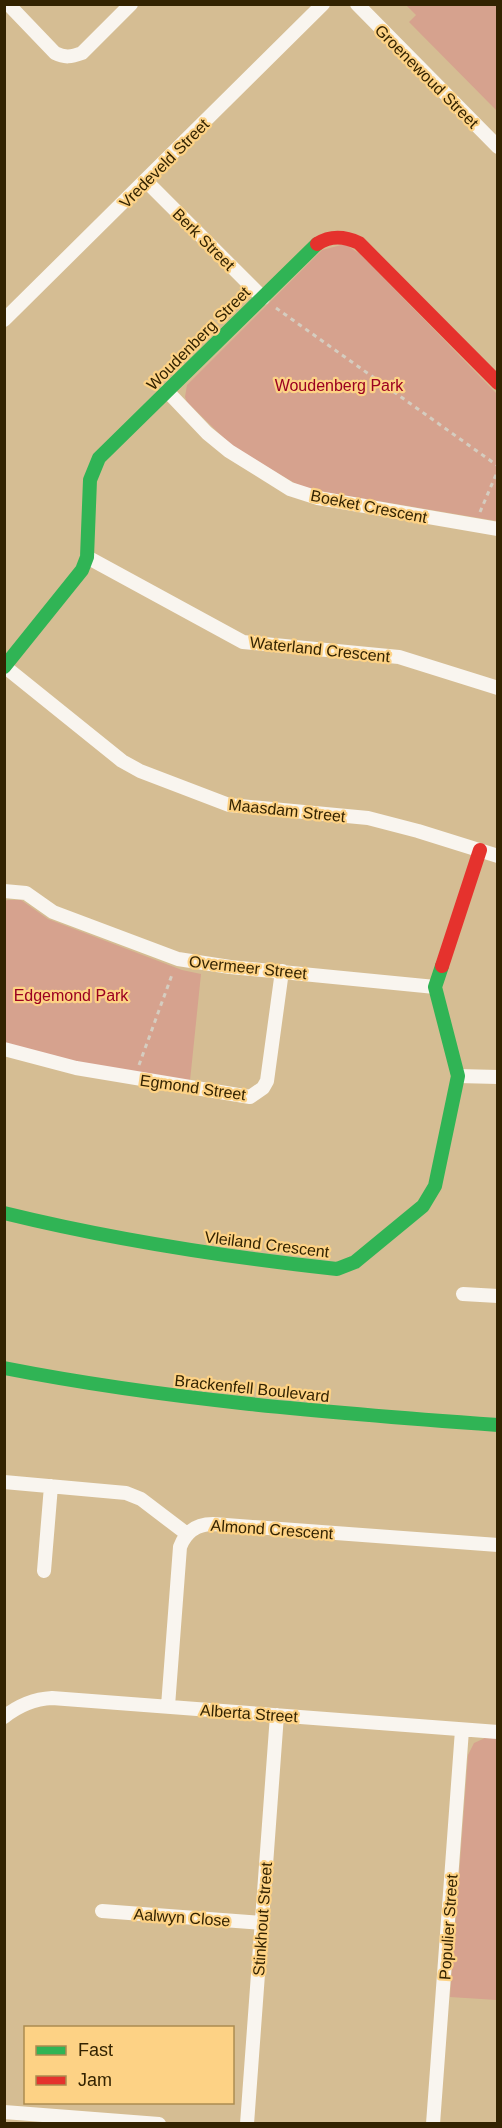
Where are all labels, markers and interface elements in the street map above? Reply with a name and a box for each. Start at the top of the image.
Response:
street label: Groenewoud Street [372,21,482,132]
street label: Vredeveld Street [116,115,213,211]
street label: Berk Street [169,205,238,274]
street label: Woudenberg Street [143,283,254,393]
park label: Woudenberg Park [275,377,404,394]
street label: Boeket Crescent [309,487,429,526]
street label: Waterland Crescent [249,634,391,665]
street label: Maasdam Street [228,796,347,825]
street label: Overmeer Street [188,953,308,982]
park label: Edgemond Park [14,987,129,1004]
street label: Egmond Street [139,1072,248,1103]
street label: Vleiland Crescent [204,1228,331,1261]
street label: Brackenfell Boulevard [174,1372,330,1405]
street label: Almond Crescent [210,1517,334,1542]
street label: Alberta Street [200,1702,299,1725]
street label: Stinkhout Street [250,1861,275,1976]
street label: Populier Street [436,1873,461,1980]
street label: Aalwyn Close [133,1906,231,1929]
legend [24,2026,234,2104]
text: Fast [78,2040,113,2060]
text: Jam [78,2070,112,2090]

